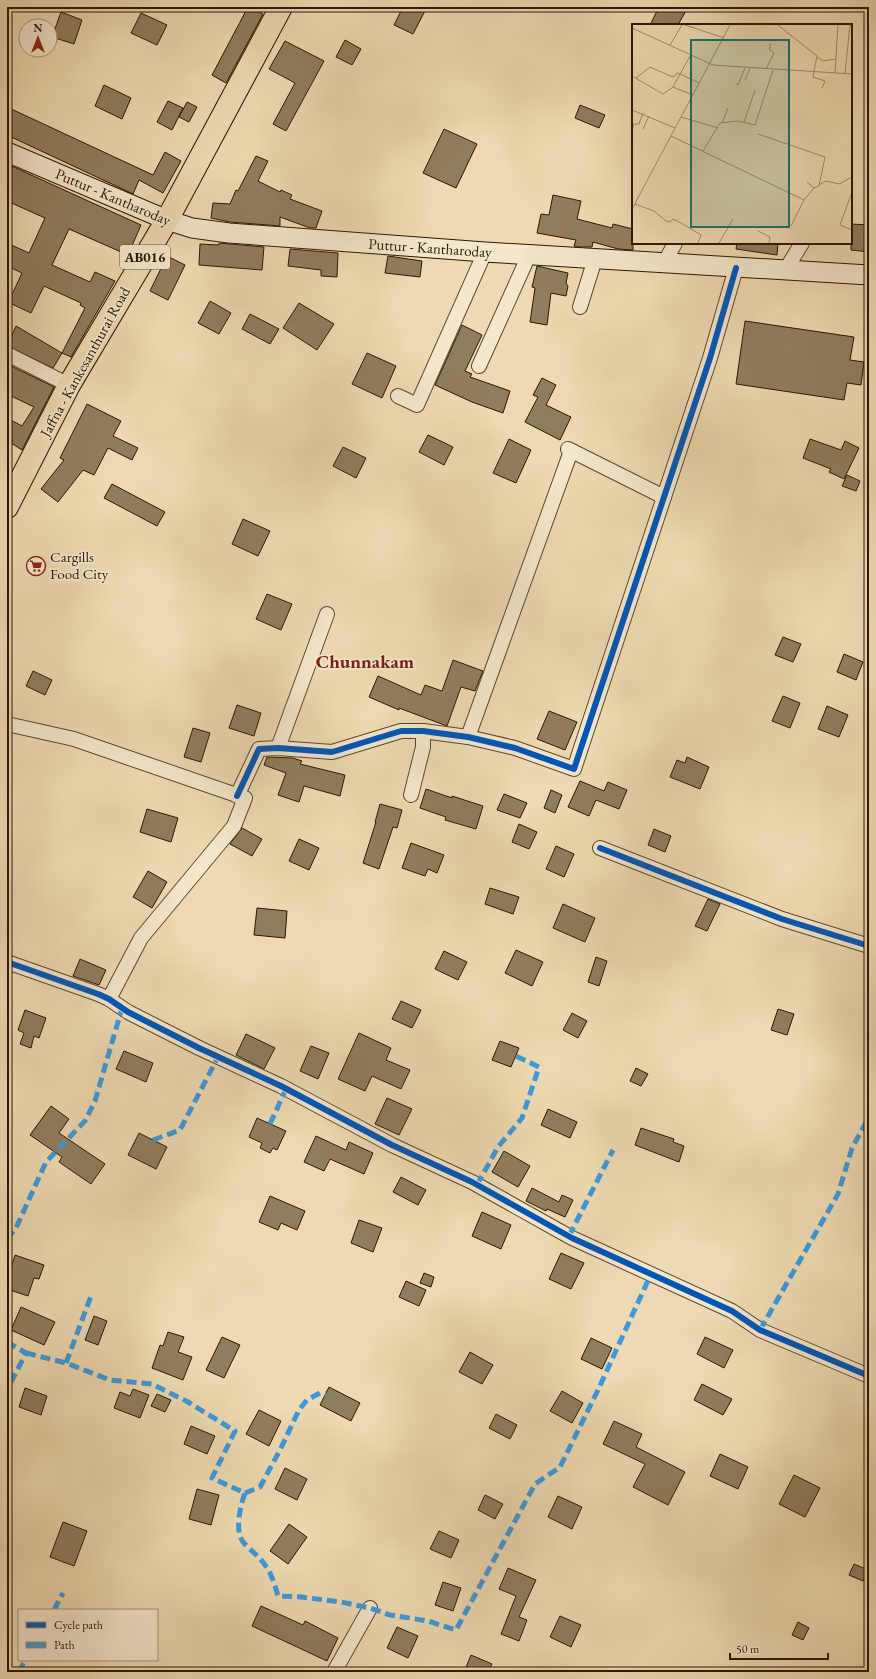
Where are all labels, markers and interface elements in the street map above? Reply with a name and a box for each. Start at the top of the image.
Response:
north arrow [18,18,58,58]
text: N [34,21,43,35]
inset map [632,24,852,244]
street label: Puttur - Kantharoday [53,164,174,230]
street label: Puttur - Kantharoday [368,234,493,261]
road number: AB016 [120,245,170,269]
street label: Jaffna - Kankesanthurai Road [34,283,134,442]
place label: Cargills Food City [50,547,109,583]
supermarket icon: Cargills Food City [25,555,47,577]
district label: Chunnakam [316,649,415,674]
legend [18,1609,158,1661]
text: Cycle path [54,1617,103,1633]
scale bar [730,1635,828,1661]
text: Path [54,1637,75,1653]
text: 50 m [736,1641,760,1657]

